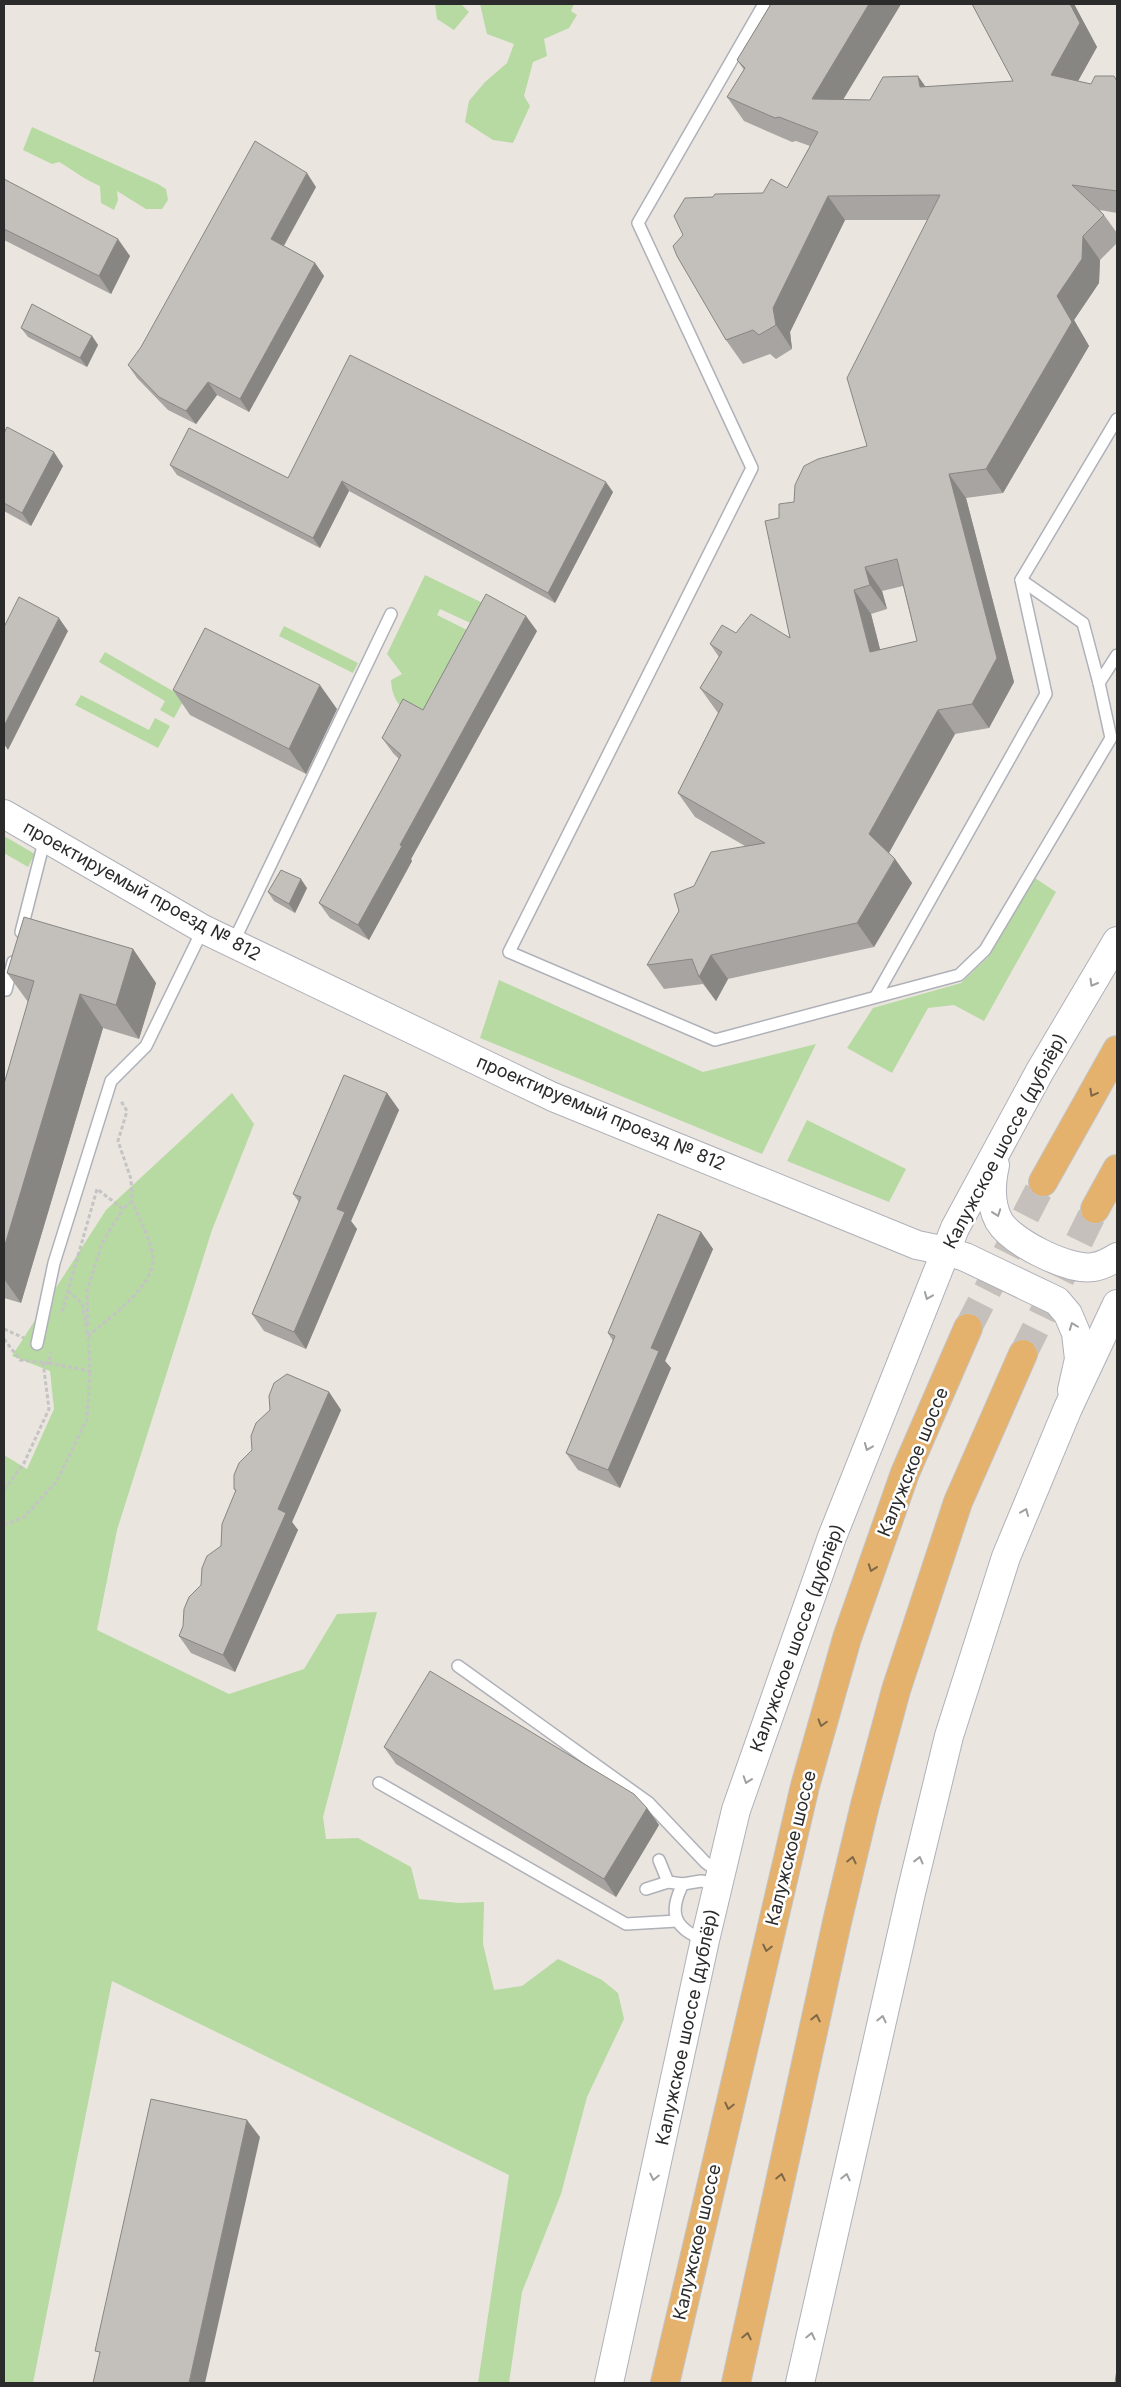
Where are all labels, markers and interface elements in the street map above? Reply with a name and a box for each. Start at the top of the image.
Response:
street label: проектируемый проезд № 812 [20,816,265,965]
one-way arrow [1089,977,1099,986]
street label: Калужское шоссе (дублёр) [939,1029,1070,1252]
street label: проектируемый проезд № 812 [474,1051,729,1175]
one-way arrow [1090,1087,1100,1096]
one-way arrow [991,1208,1001,1217]
one-way arrow [924,1291,934,1300]
one-way arrow [1069,1322,1079,1331]
street label: Калужское шоссе [873,1384,952,1540]
one-way arrow [864,1442,874,1451]
one-way arrow [1018,1508,1029,1517]
street label: Калужское шоссе (дублёр) [745,1521,848,1755]
one-way arrow [867,1563,877,1572]
one-way arrow [818,1718,828,1726]
street label: Калужское шоссе [761,1768,820,1928]
one-way arrow [742,1776,752,1784]
one-way arrow [846,1855,857,1864]
one-way arrow [913,1856,924,1865]
street label: Калужское шоссе (дублёр) [651,1907,722,2147]
one-way arrow [762,1944,773,1953]
one-way arrow [810,2014,821,2023]
one-way arrow [876,2014,887,2023]
one-way arrow [724,2102,735,2111]
street label: Калужское шоссе [668,2162,725,2322]
one-way arrow [775,2172,786,2181]
one-way arrow [649,2173,660,2182]
one-way arrow [841,2173,851,2182]
one-way arrow [741,2331,752,2340]
one-way arrow [805,2331,816,2340]

